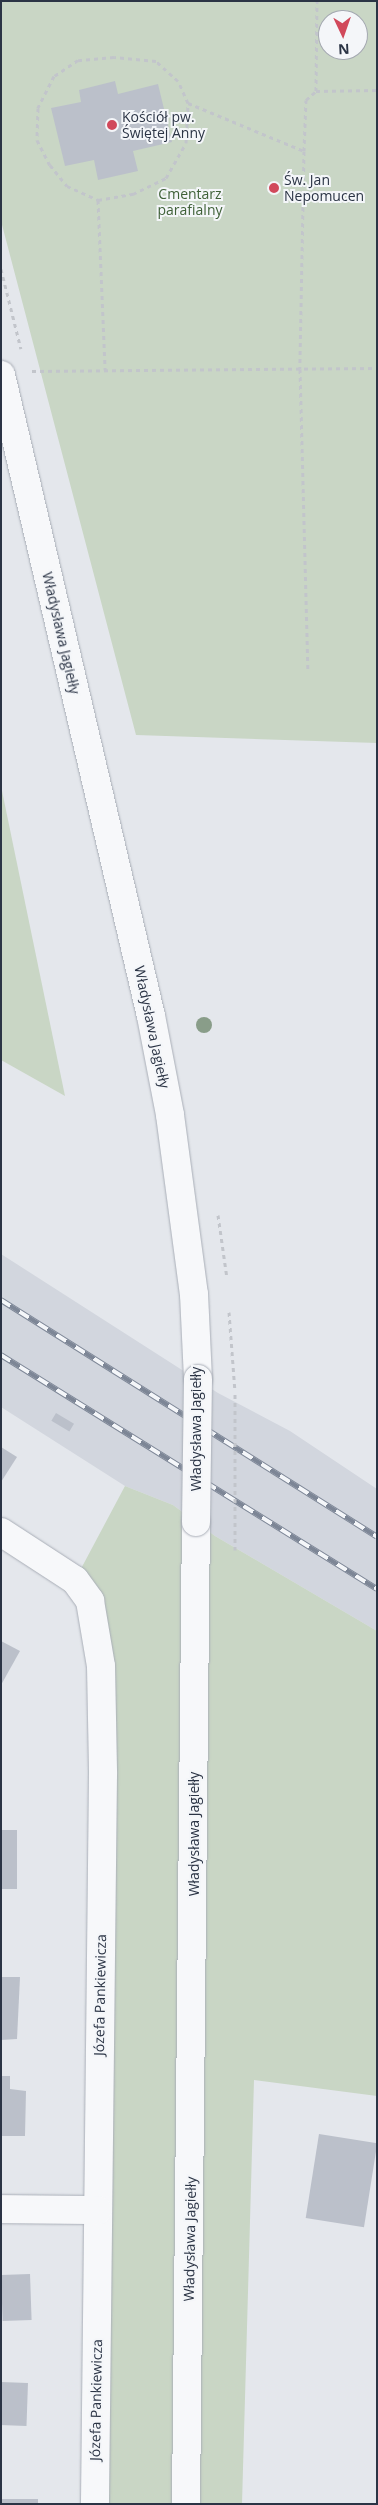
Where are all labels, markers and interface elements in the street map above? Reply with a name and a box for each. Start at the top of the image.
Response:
north arrow [318,10,368,60]
text: N [338,40,350,59]
place label: Kościół pw. Świętej Anny [122,109,205,142]
marker: Kościół pw. Świętej Anny [106,119,118,131]
place label: Św. Jan Nepomucen [284,172,364,204]
marker: Św. Jan Nepomucen [268,182,280,194]
park label: Cmentarz parafialny [157,186,223,218]
street label: Władysława Jagiełły [39,570,83,696]
street label: Władysława Jagiełły [131,964,173,1090]
street label: Władysława Jagiełły [188,1367,204,1491]
street label: Władysława Jagiełły [186,1772,202,1896]
street label: Józefa Pankiewicza [91,1934,109,2056]
street label: Władysława Jagiełły [181,2177,199,2301]
street label: Józefa Pankiewicza [87,2339,105,2461]

